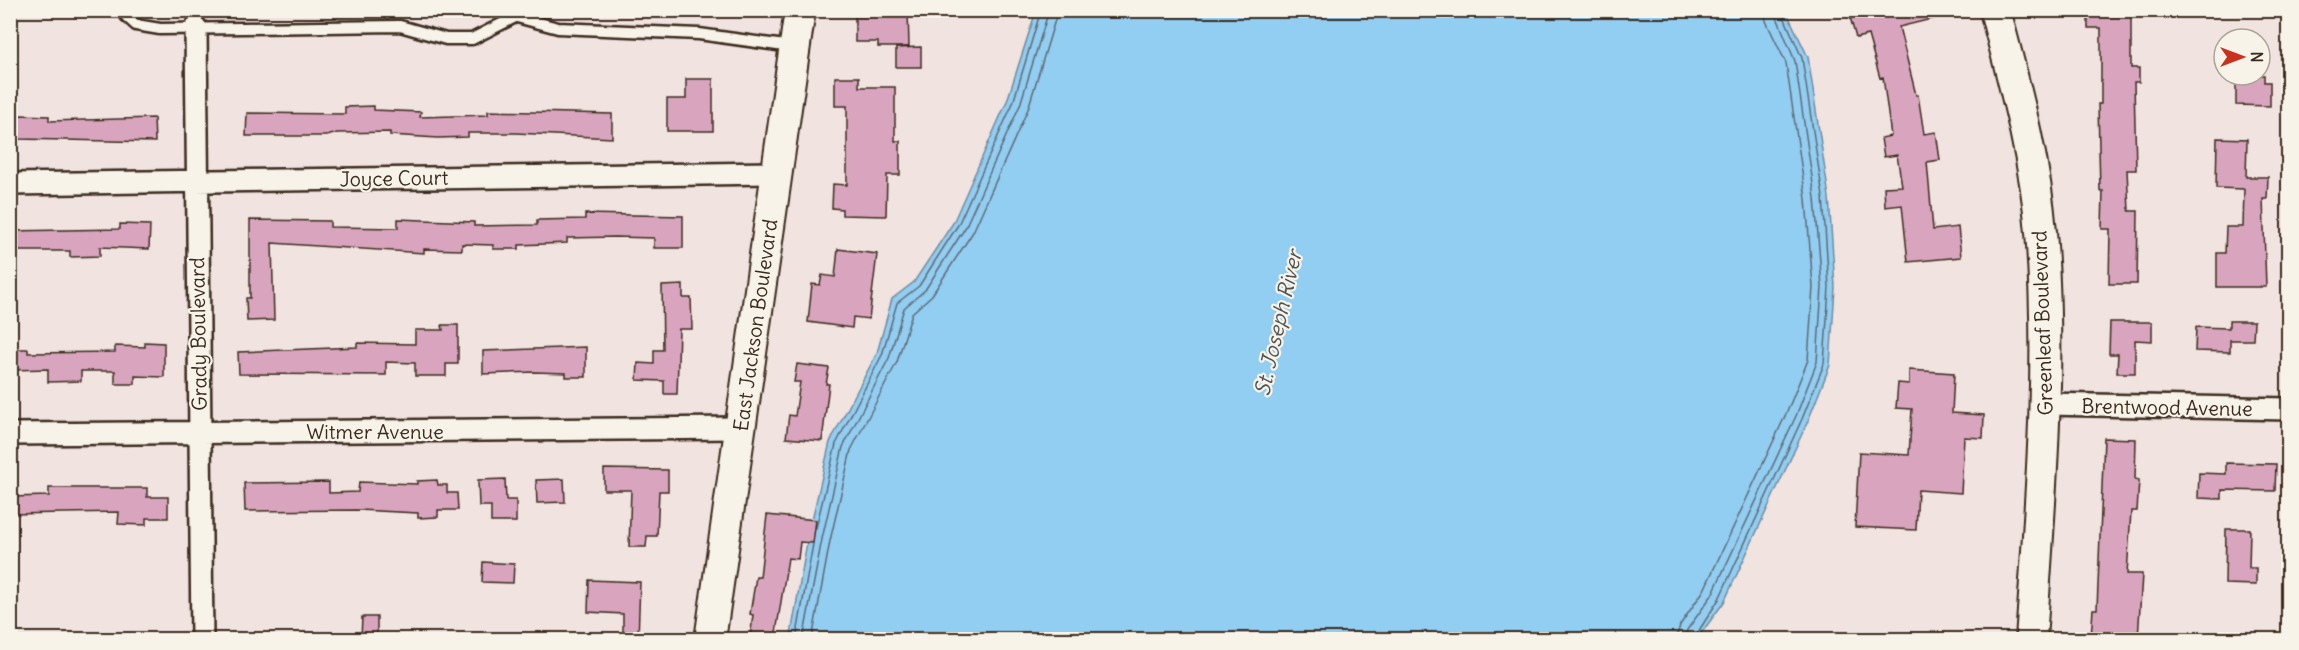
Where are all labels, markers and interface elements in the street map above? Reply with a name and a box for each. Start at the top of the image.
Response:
north arrow [2212,27,2272,87]
text: N [2247,51,2267,63]
street label: Joyce Court [339,165,449,191]
street label: East Jackson Boulevard [728,217,782,433]
street label: Greenleaf Boulevard [2026,230,2058,416]
water label: St. Joseph River [1248,245,1308,398]
street label: Grady Boulevard [184,257,212,411]
street label: Brentwood Avenue [2081,393,2253,421]
street label: Witmer Avenue [306,419,444,444]

